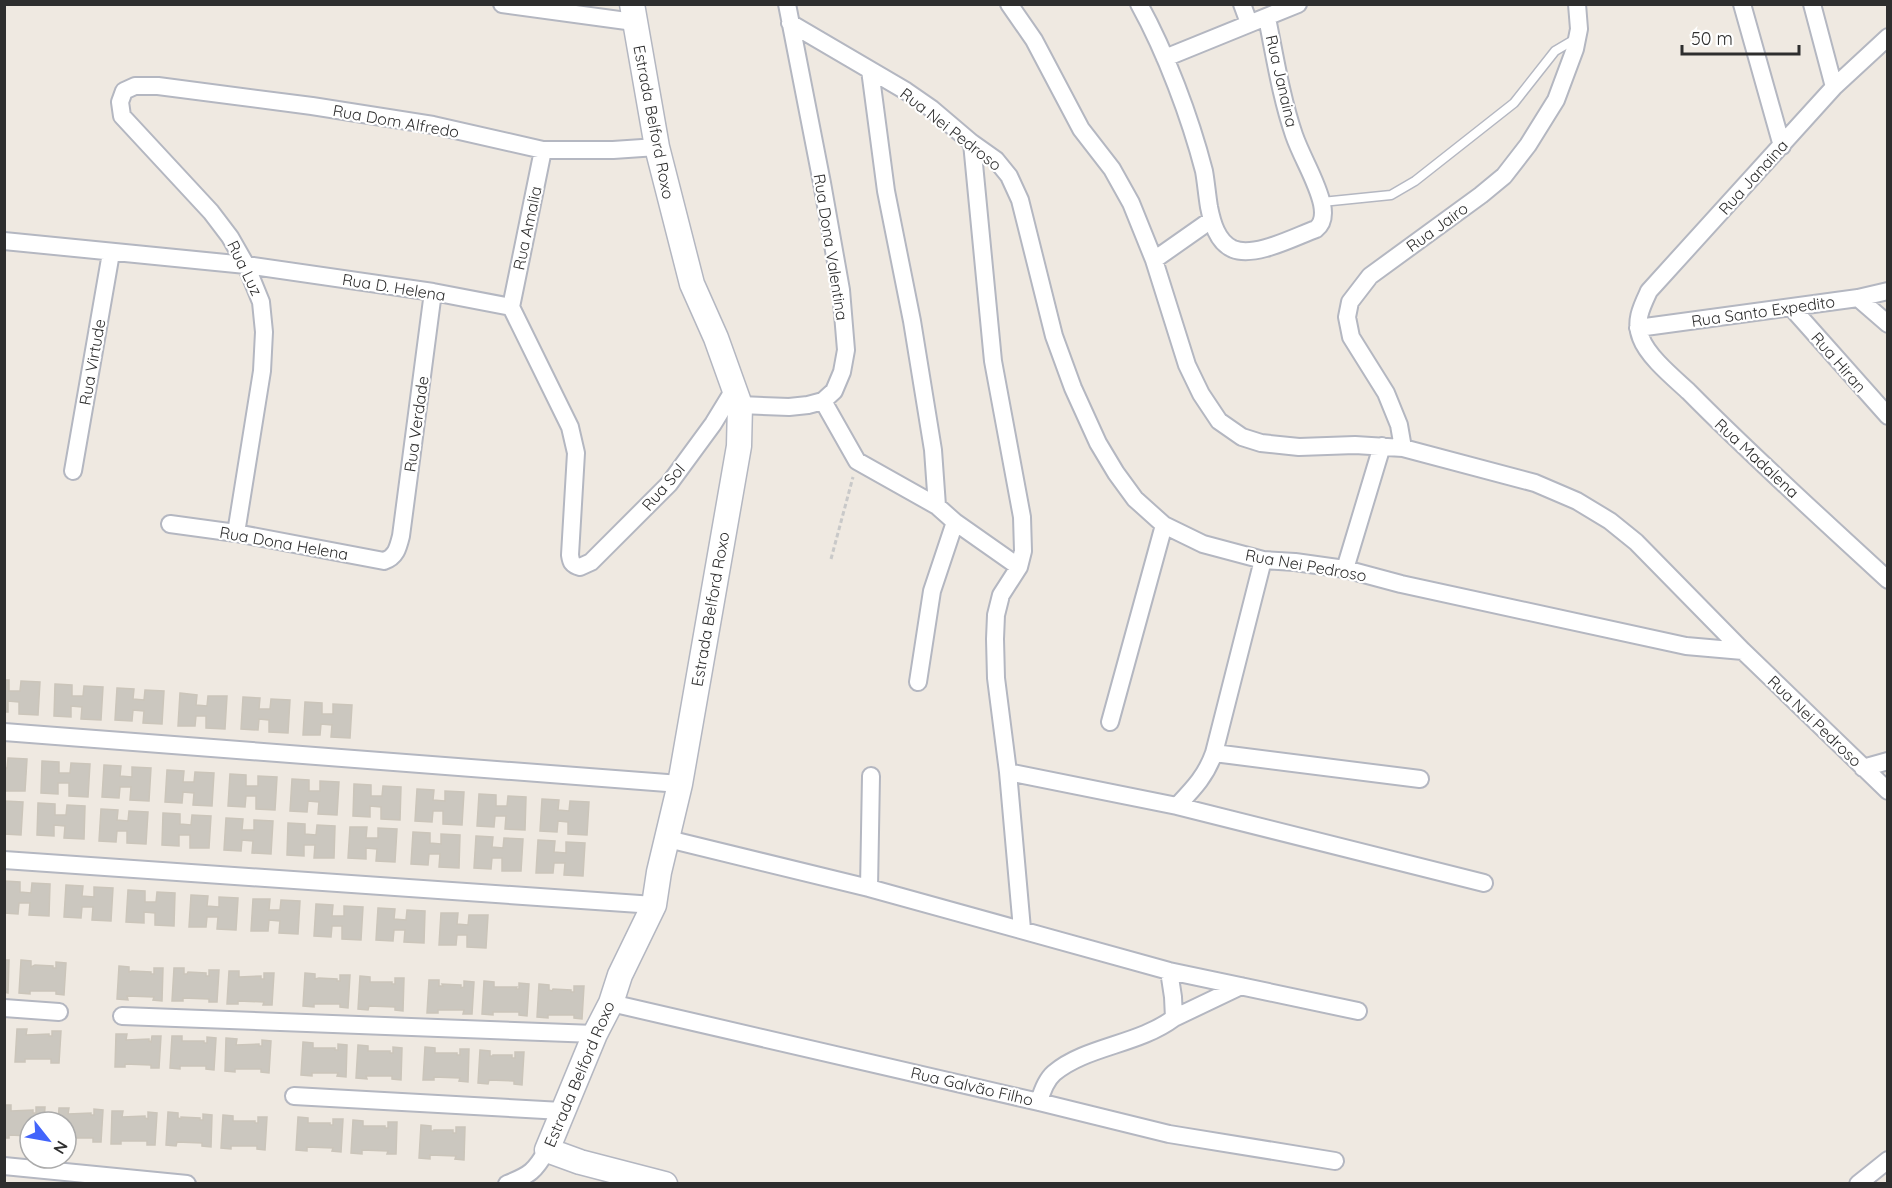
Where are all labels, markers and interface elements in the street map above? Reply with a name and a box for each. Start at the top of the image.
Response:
scale bar [1682,18,1799,56]
text: 50 m [1691,27,1733,50]
street label: Rua Janaina [1262,33,1302,129]
street label: Estrada Belford Roxo [629,43,679,201]
street label: Rua Nei Pedroso [896,83,1006,175]
street label: Rua Dom Alfredo [331,100,461,142]
street label: Rua Janaina [1714,135,1792,219]
street label: Rua Dona Valentina [810,172,852,322]
street label: Rua Amalia [508,184,546,272]
street label: Rua Jairo [1402,198,1472,256]
street label: Rua Luz [223,237,267,299]
street label: Rua D. Helena [341,269,447,305]
street label: Rua Santo Expedito [1690,291,1836,331]
street label: Rua Virtude [75,317,109,407]
street label: Rua Hiran [1807,328,1871,396]
street label: Rua Verdade [399,375,433,473]
street label: Rua Madalena [1711,414,1803,502]
street label: Rua Sol [637,459,689,515]
street label: Rua Dona Helena [218,522,350,564]
street label: Estrada Belford Roxo [687,530,733,688]
street label: Rua Nei Pedroso [1244,544,1368,586]
street label: Rua Nei Pedroso [1764,671,1866,771]
street label: Estrada Belford Roxo [539,998,619,1150]
street label: Rua Galvão Filho [909,1062,1035,1110]
north arrow [18,1110,78,1170]
text: N [49,1138,72,1158]

